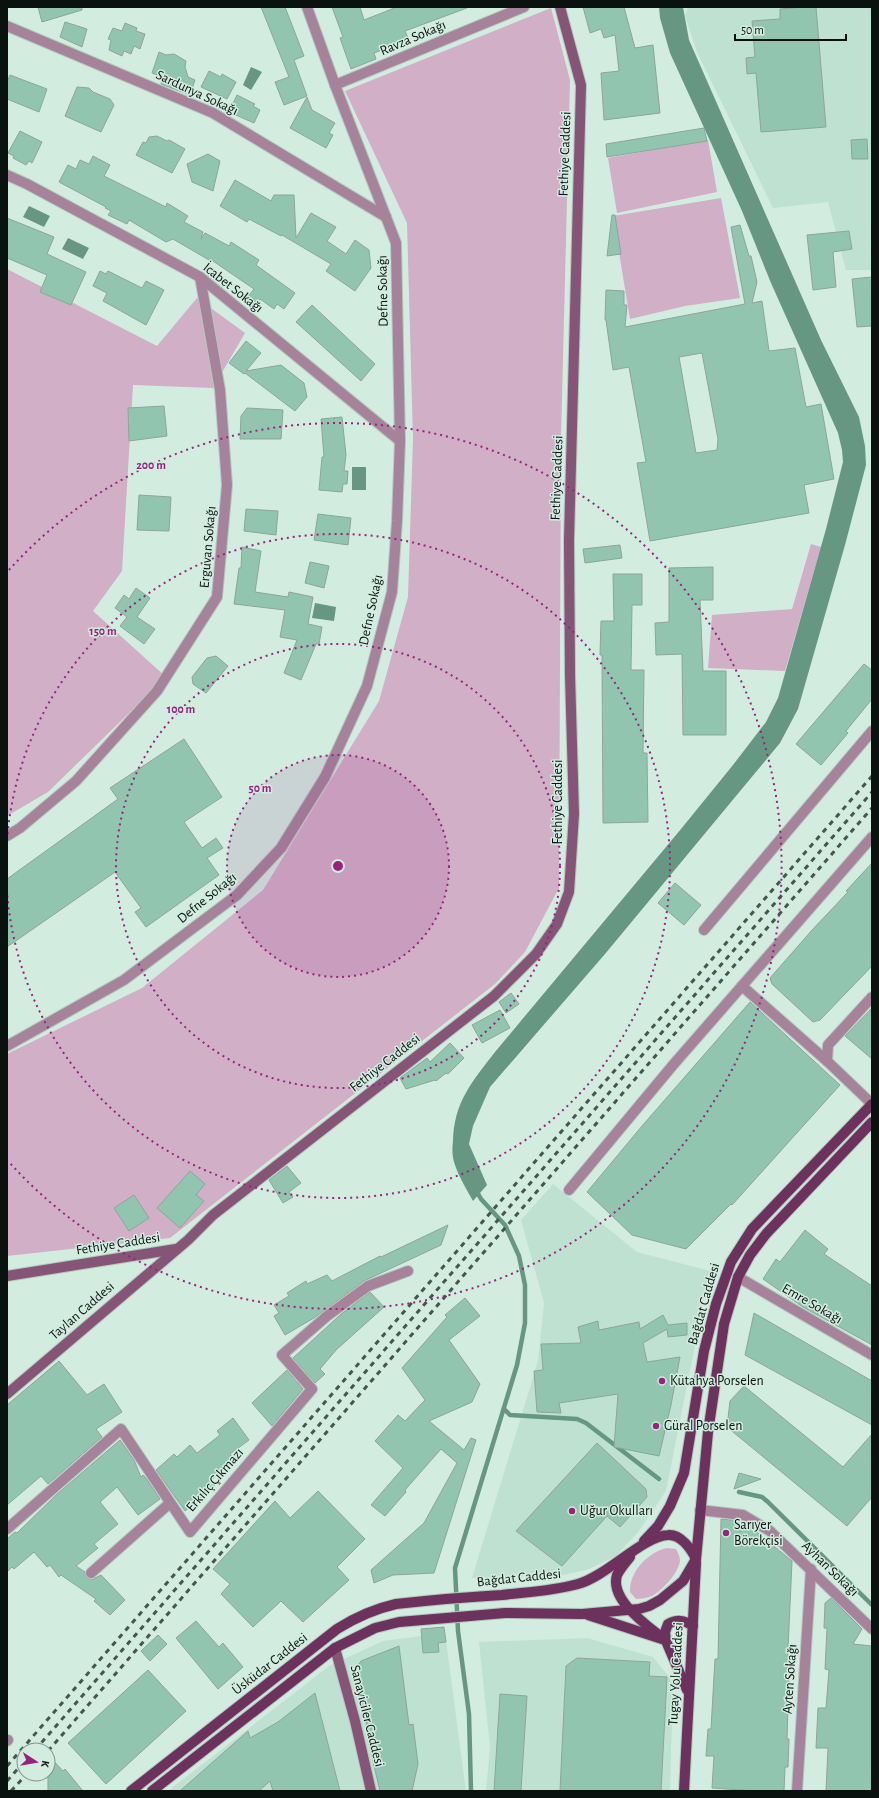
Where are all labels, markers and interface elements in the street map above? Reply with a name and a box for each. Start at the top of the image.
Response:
scale bar [735,16,846,42]
street label: Ravza Sokağı [378,18,448,58]
text: 50 m [741,24,764,36]
street label: Sardunya Sokağı [154,68,240,118]
street label: Fethiye Caddesi [557,111,573,197]
street label: Defne Sokağı [375,255,391,327]
street label: İcabet Sokağı [200,258,267,316]
street label: Fethiye Caddesi [549,435,565,521]
text: 200 m [136,459,166,471]
street label: Erguvan Sokağı [197,505,219,589]
street label: Defne Sokağı [357,573,385,647]
text: 150 m [89,625,117,637]
text: 100 m [167,703,195,715]
street label: Fethiye Caddesi [551,760,565,844]
text: 50 m [249,782,272,794]
centre of rings [331,859,345,873]
street label: Defne Sokağı [175,870,239,926]
street label: Fethiye Caddesi [347,1031,423,1095]
street label: Fethiye Caddesi [75,1230,161,1258]
street label: Bağdat Caddesi [686,1261,722,1347]
street label: Taylan Caddesi [47,1279,117,1343]
street label: Emre Sokağı [780,1281,844,1327]
place label: Kütahya Porselen [670,1374,764,1388]
marker: Kütahya Porselen [657,1376,667,1386]
place label: Güral Porselen [664,1419,742,1433]
marker: Güral Porselen [651,1421,661,1431]
street label: Erkılıç Çıkmazı [184,1445,246,1515]
place label: Uğur Okulları [580,1504,653,1518]
marker: Uğur Okulları [567,1506,577,1516]
place label: Sarıyer Börekçisi [734,1518,783,1548]
marker: Sarıyer Börekçisi [721,1528,731,1538]
street label: Ayhan Sokağı [799,1539,861,1599]
street label: Bağdat Caddesi [476,1567,562,1589]
street label: Tugay Yolu Caddesi [666,1622,686,1726]
street label: Üsküdar Caddesi [228,1628,310,1698]
street label: Ayten Sokağı [781,1644,799,1714]
street label: Sanayiciler Caddesi [348,1664,386,1768]
north arrow [16,1742,56,1782]
text: K [39,1760,51,1769]

